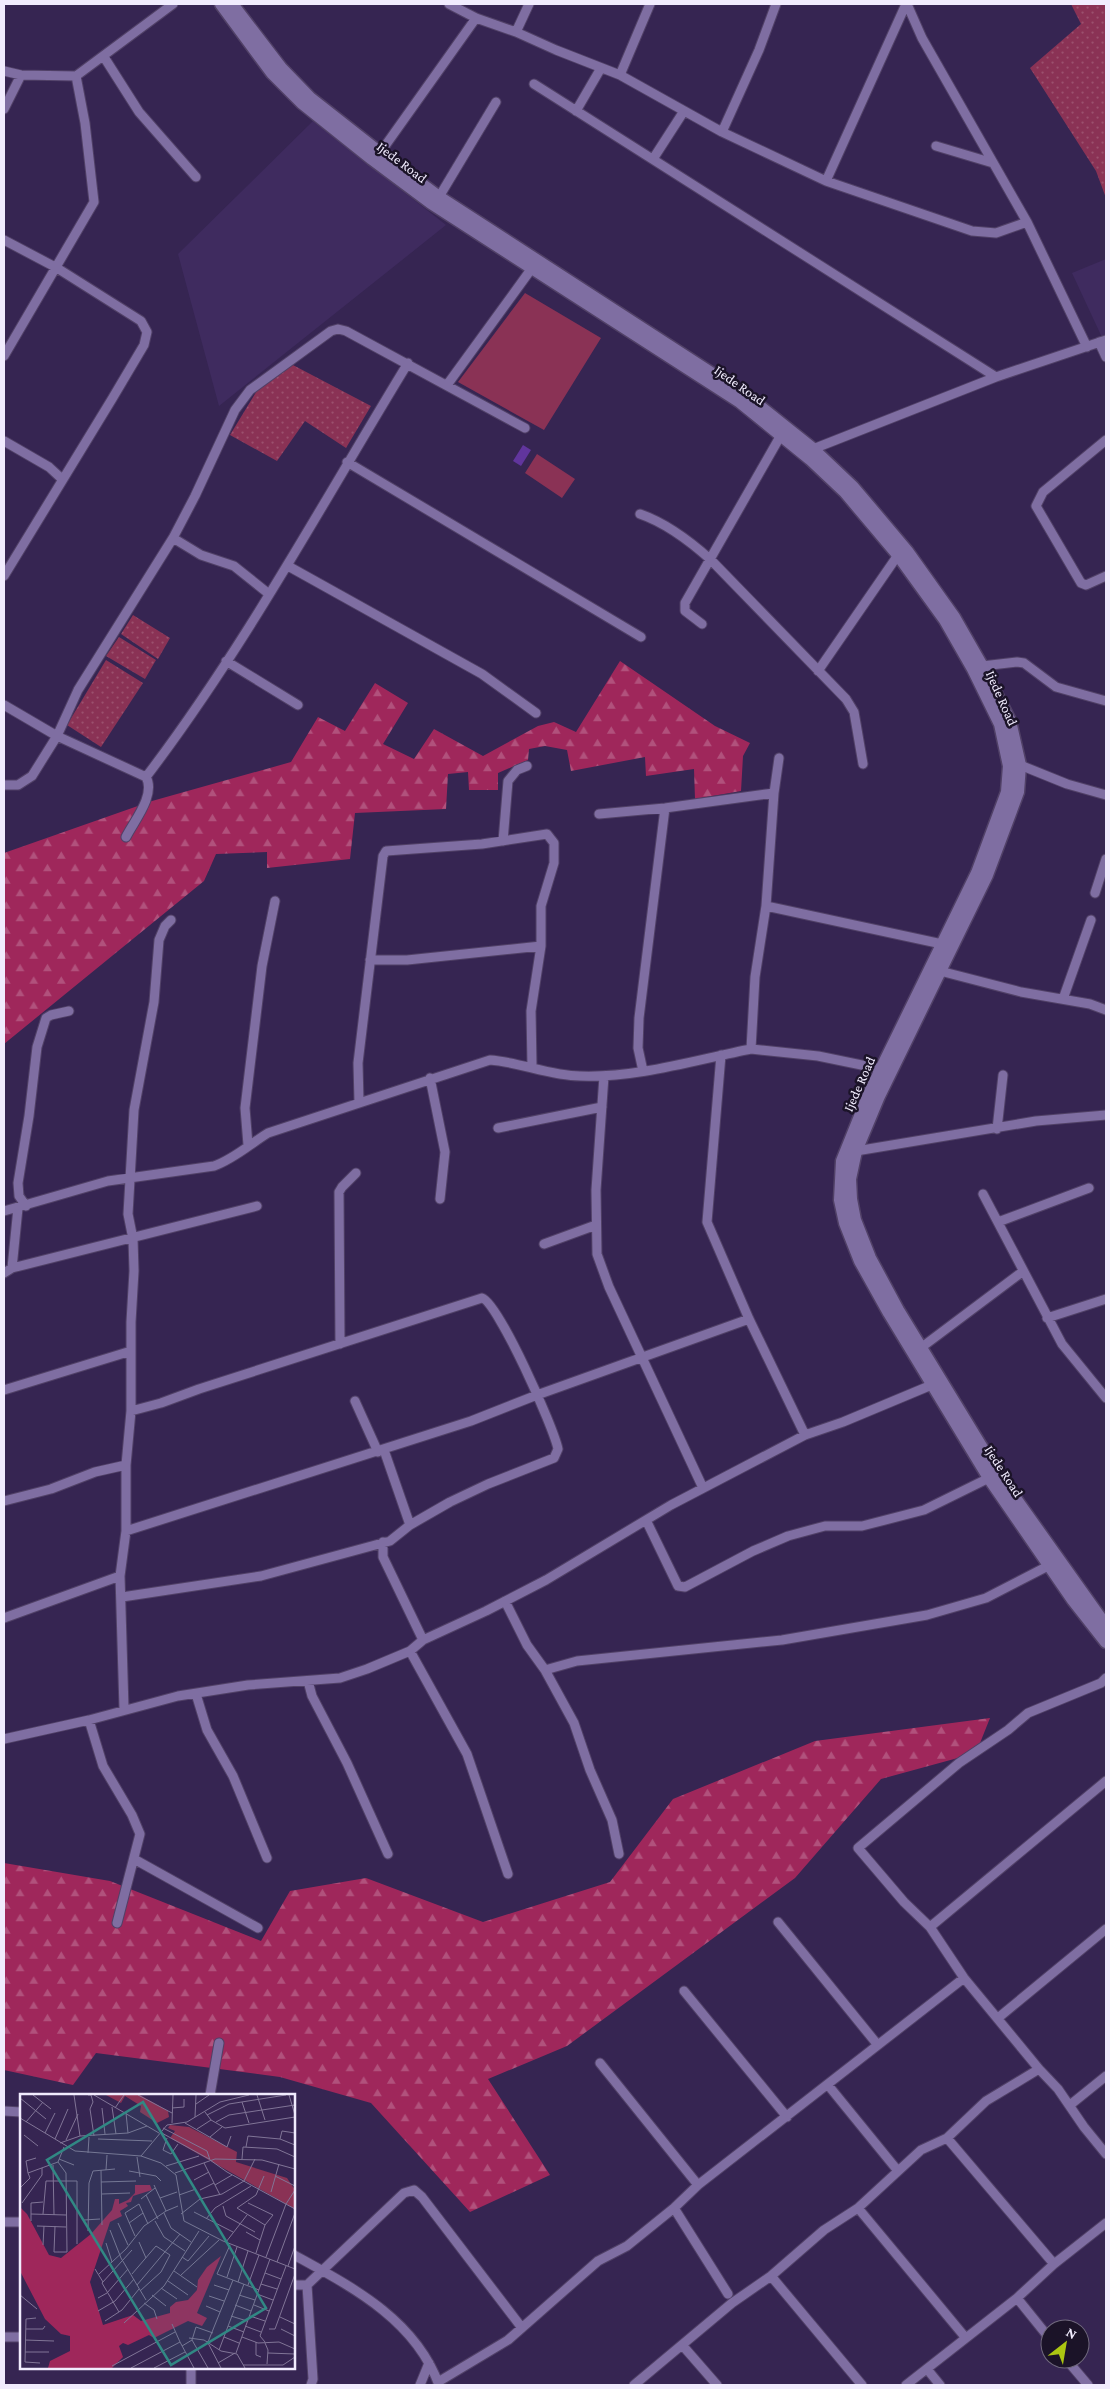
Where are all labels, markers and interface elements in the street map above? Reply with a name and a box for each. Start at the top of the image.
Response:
street label: Ijede Road [373,138,431,187]
street label: Ijede Road [711,362,769,409]
street label: Ijede Road [982,668,1021,729]
street label: Ijede Road [840,1054,879,1114]
street label: Ijede Road [981,1442,1027,1501]
inset map [20,2094,295,2369]
north arrow [1040,2319,1090,2369]
text: N [1063,2324,1080,2342]

